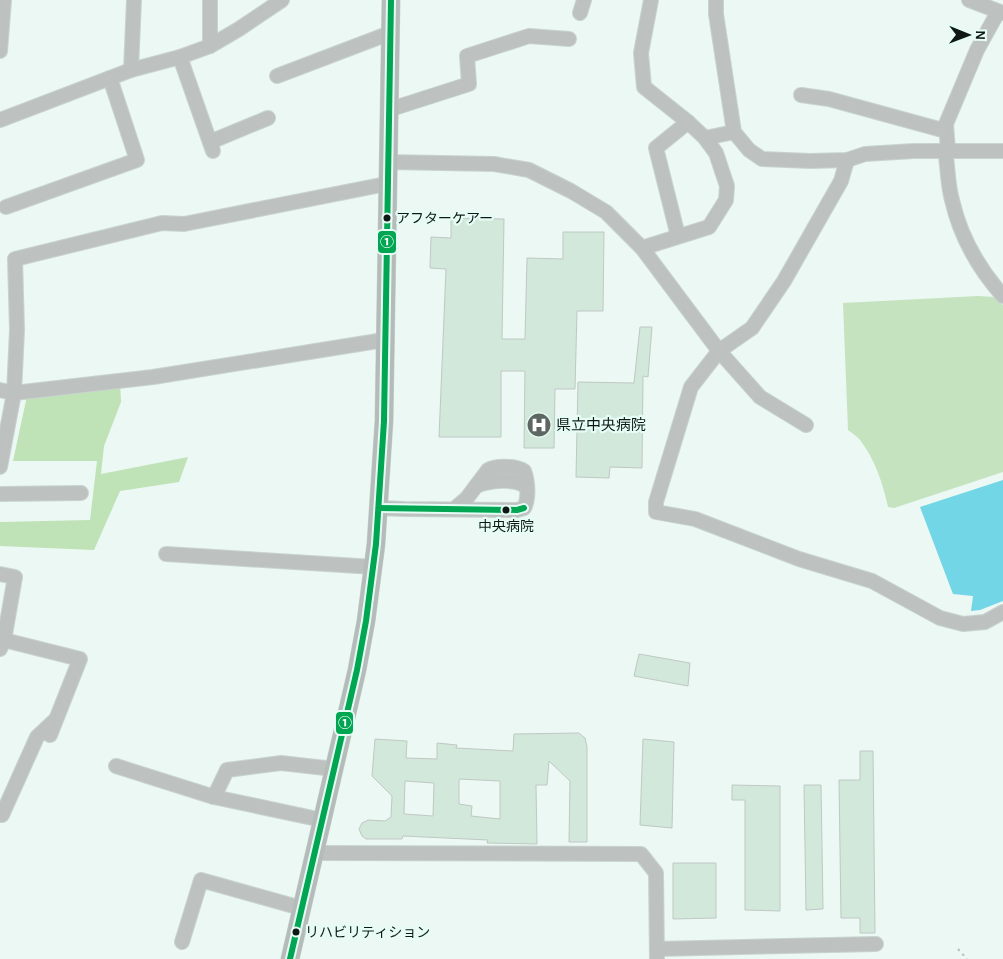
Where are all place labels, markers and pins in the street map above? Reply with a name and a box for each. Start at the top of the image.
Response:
place label: アフターケアー [396,211,493,226]
marker: アフターケアー [382,213,392,223]
hospital icon: 県立中央病院 [526,412,552,438]
place label: 県立中央病院 [556,417,646,433]
marker: 中央病院 [501,505,511,515]
place label: 中央病院 [478,519,534,534]
place label: リハビリティション [305,925,430,940]
marker: リハビリティション [291,927,301,937]

